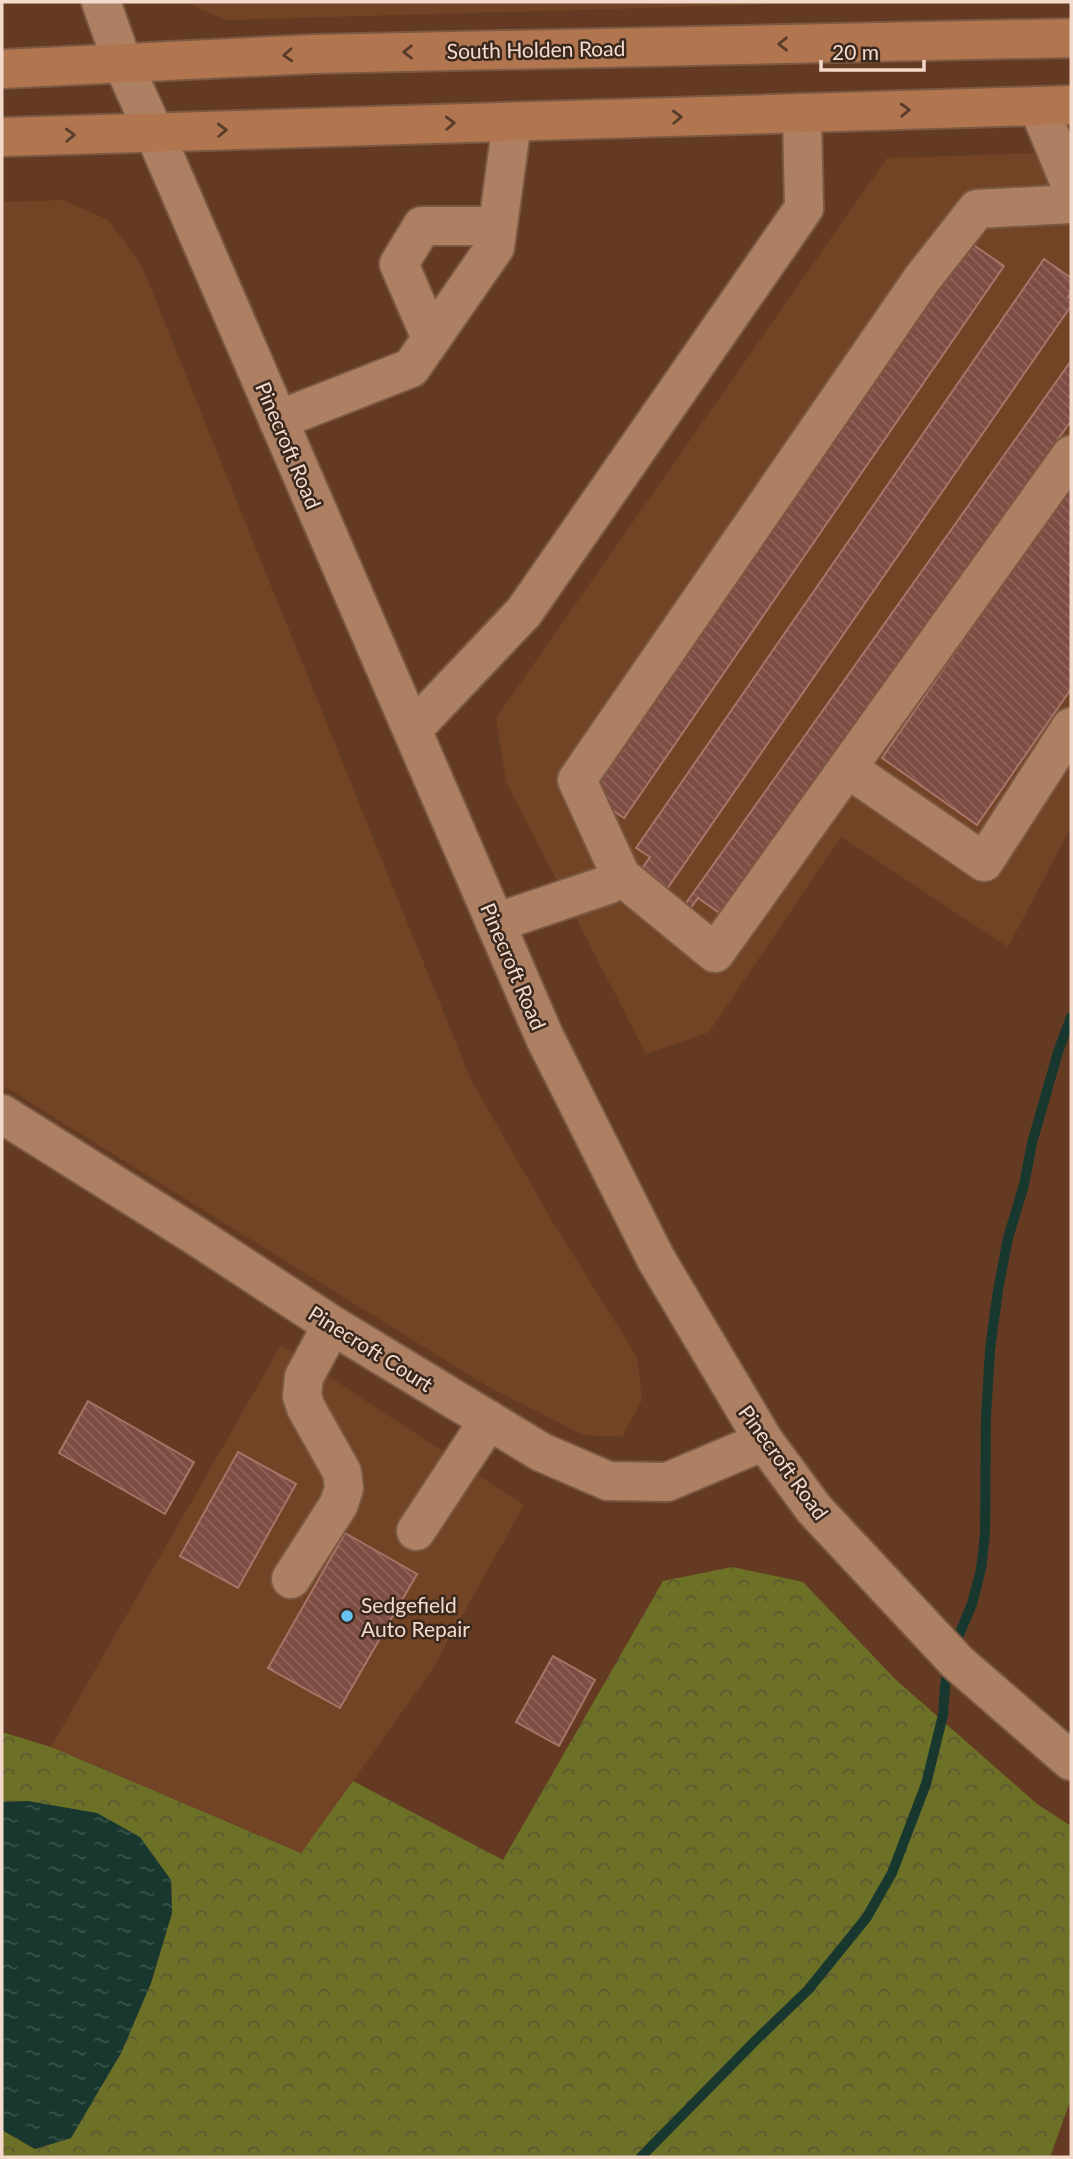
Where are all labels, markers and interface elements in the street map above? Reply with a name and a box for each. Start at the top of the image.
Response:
scale bar [821,28,924,72]
street label: South Holden Road [446,35,626,63]
one-way arrow [777,37,788,52]
text: 20 m [832,39,879,64]
one-way arrow [402,44,413,60]
one-way arrow [282,48,293,63]
one-way arrow [899,102,910,117]
one-way arrow [672,109,683,124]
one-way arrow [445,116,456,131]
one-way arrow [217,123,228,138]
one-way arrow [65,127,76,143]
street label: Pinecroft Road [251,378,327,512]
street label: Pinecroft Road [476,899,552,1033]
street label: Pinecroft Court [304,1300,438,1396]
street label: Pinecroft Road [734,1400,834,1524]
place label: Sedgefield Auto Repair [361,1592,470,1641]
marker: Sedgefield Auto Repair [339,1608,355,1624]

